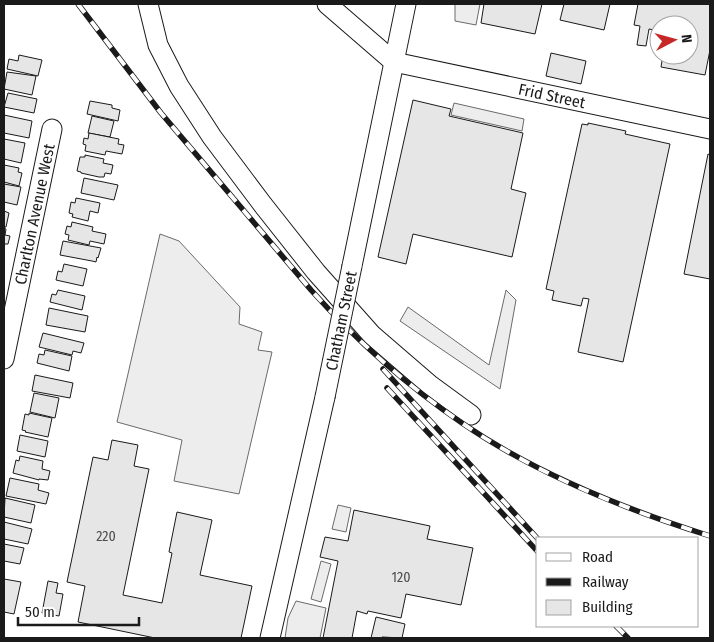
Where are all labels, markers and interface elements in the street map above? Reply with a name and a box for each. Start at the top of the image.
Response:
north arrow [649,15,699,65]
text: N [678,34,695,44]
street label: Frid Street [517,80,588,112]
street label: Charlton Avenue West [11,141,59,286]
street label: Chatham Street [322,268,361,372]
house number: 220 [96,528,116,545]
legend [536,537,699,627]
text: Road [582,548,613,566]
house number: 120 [392,569,410,586]
text: Railway [582,573,629,591]
scale bar [18,594,139,626]
text: Building [582,598,633,616]
text: 50 m [25,603,55,621]

